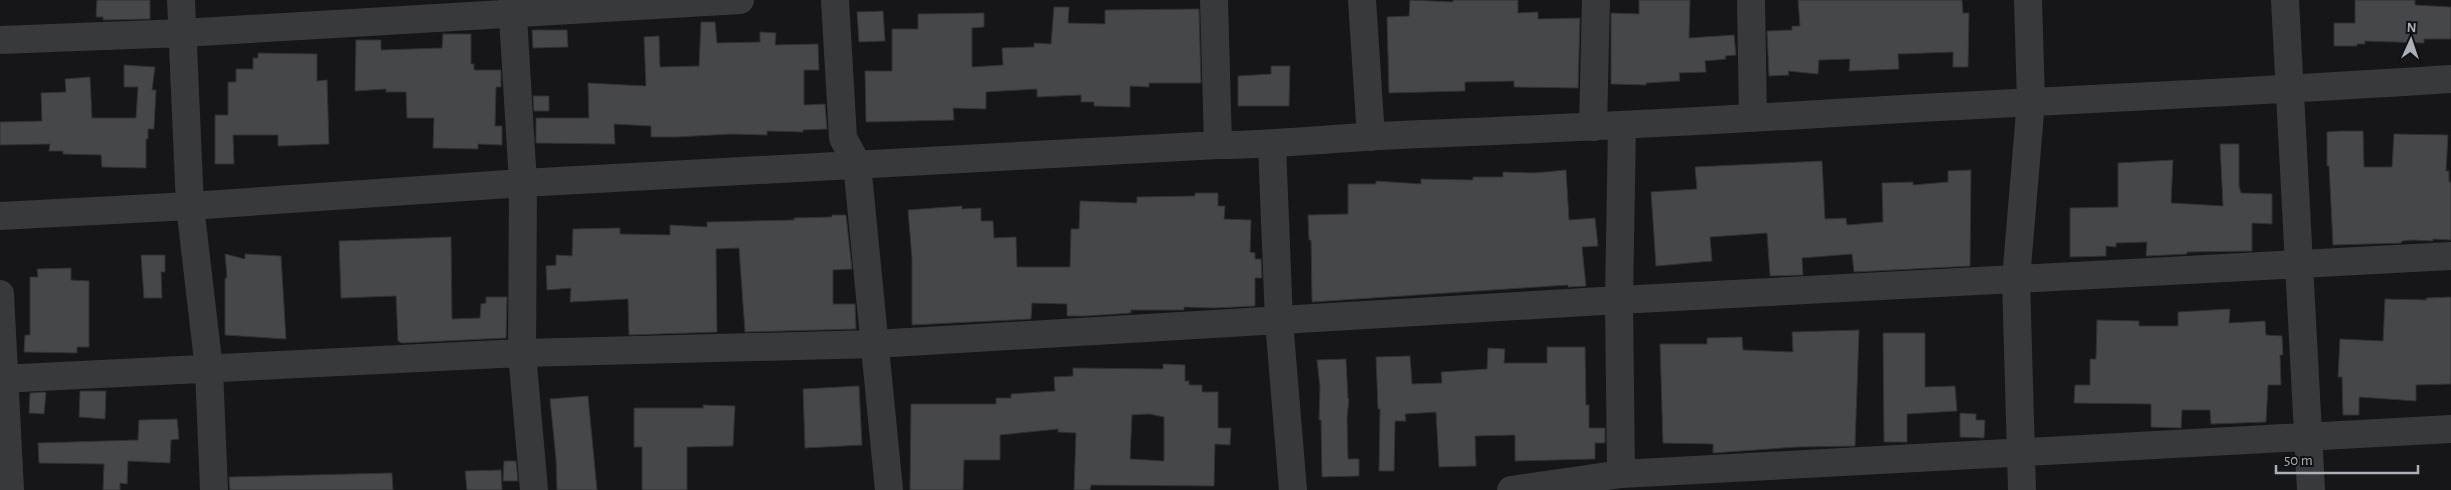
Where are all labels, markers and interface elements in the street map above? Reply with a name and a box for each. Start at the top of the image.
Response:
north arrow [2386,15,2436,65]
text: N [2406,21,2417,35]
scale bar [2276,442,2418,474]
text: 50 m [2284,453,2313,468]

